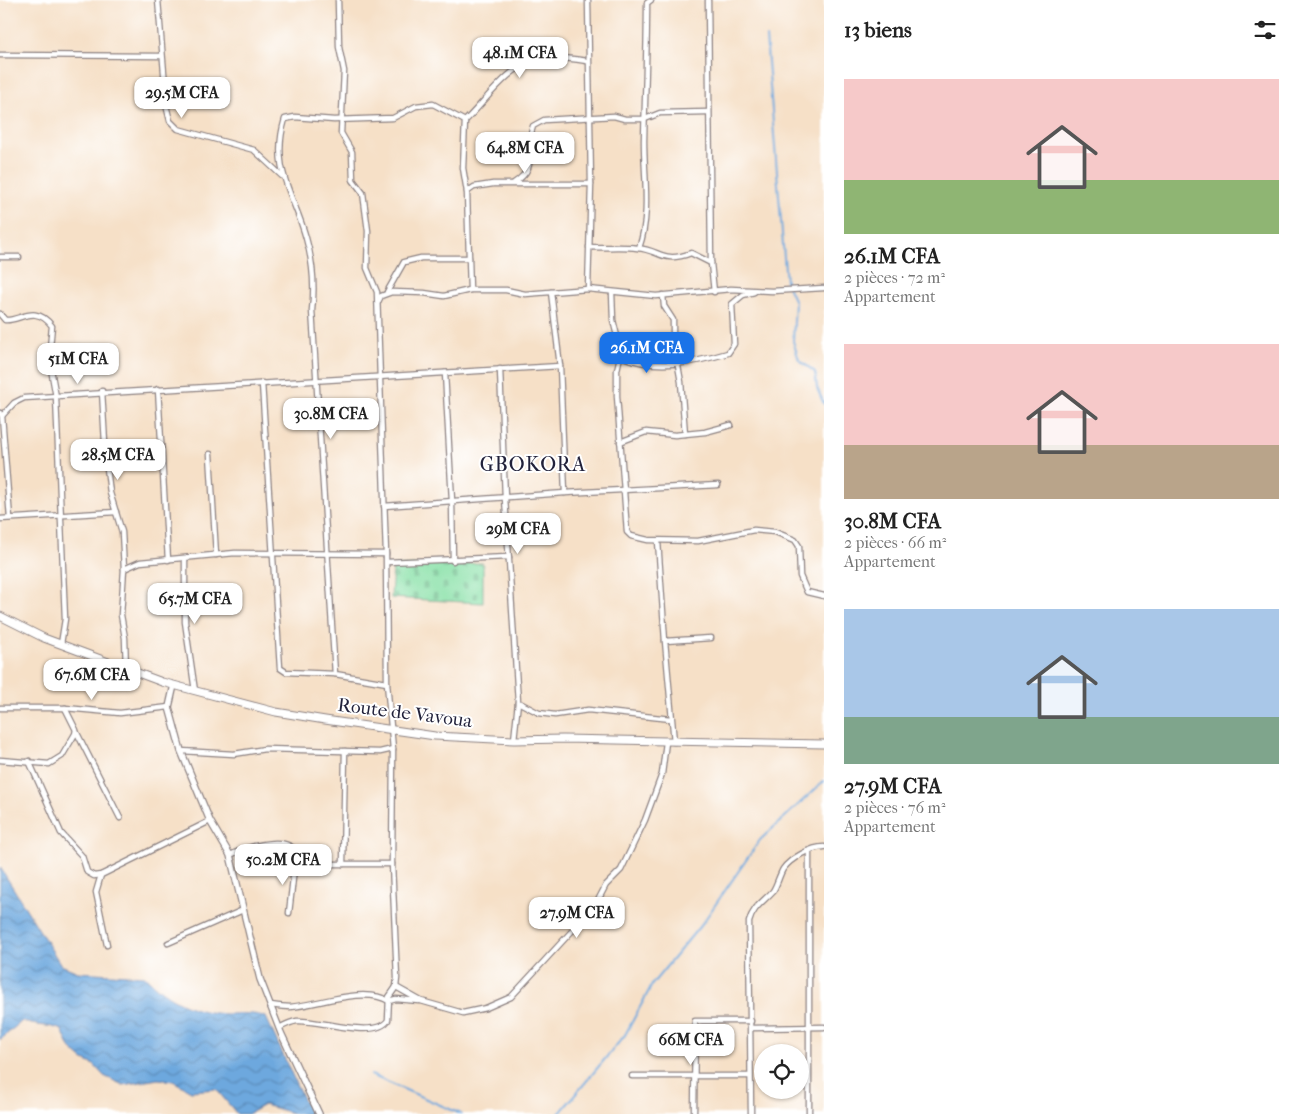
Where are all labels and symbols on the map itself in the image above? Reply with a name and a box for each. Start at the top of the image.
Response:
pin: 48.1M CFA [463,36,577,79]
pin: 29.5M CFA [125,76,239,119]
pin: 64.8M CFA [468,132,582,174]
pin: 26.1M CFA [590,332,704,374]
pin: 51M CFA [32,342,124,385]
pin: 30.8M CFA [274,398,388,440]
pin: 28.5M CFA [61,438,175,481]
district label: GBOKORA [480,453,586,476]
pin: 29M CFA [472,512,564,555]
pin: 65.7M CFA [138,582,252,625]
pin: 67.6M CFA [35,658,149,701]
street label: Route de Vavoua [336,694,474,732]
pin: 50.2M CFA [226,844,340,886]
pin: 27.9M CFA [520,896,634,939]
pin: 66M CFA [645,1024,737,1066]

